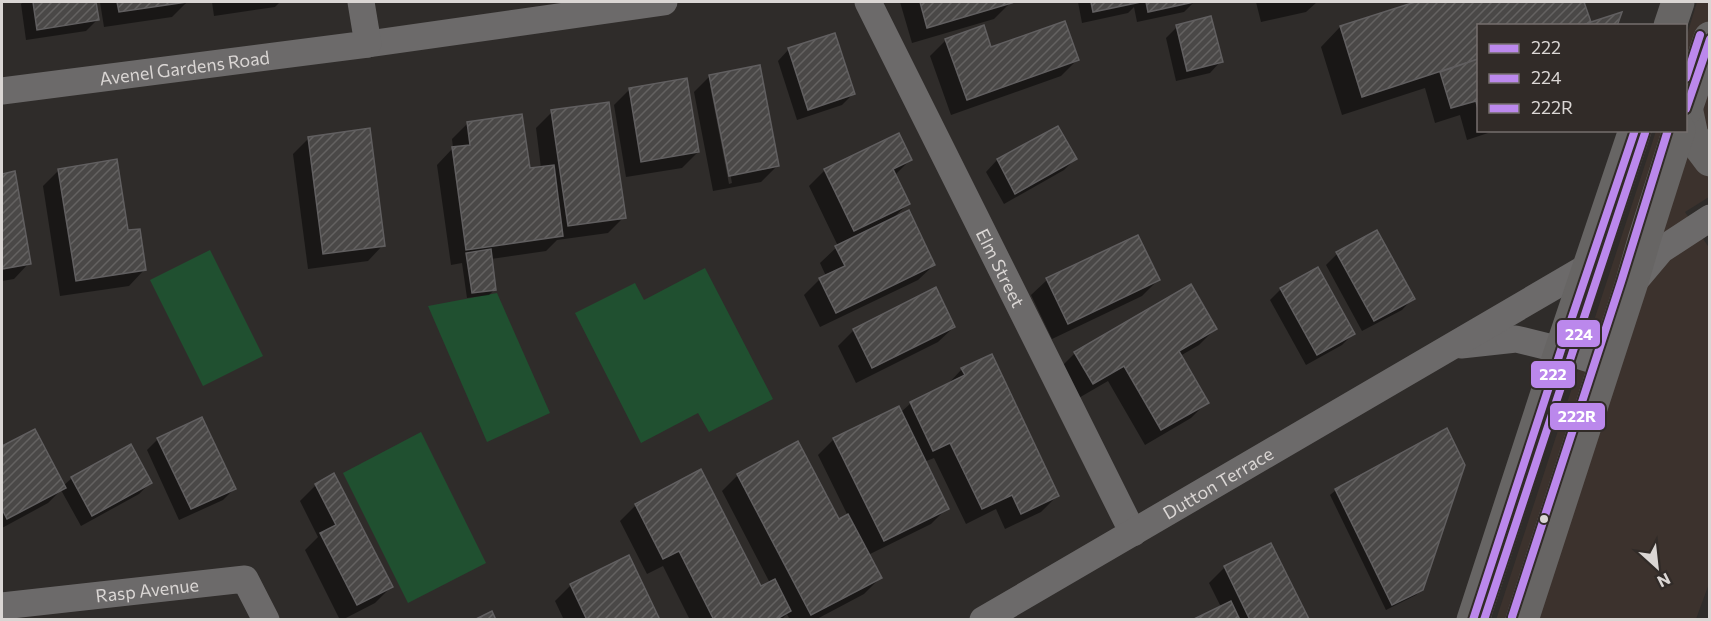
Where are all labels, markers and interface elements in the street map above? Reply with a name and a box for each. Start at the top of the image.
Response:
legend [1477,24,1687,132]
text: 222 [1531,36,1561,58]
street label: Avenel Gardens Road [98,46,271,89]
text: 224 [1531,66,1562,88]
text: 222R [1531,96,1573,118]
street label: Elm Street [972,225,1030,311]
line badge: 224 [1556,319,1601,348]
text: 224 [1565,324,1593,343]
line badge: 222 [1530,360,1576,389]
text: 222 [1539,364,1567,383]
line badge: 222R [1549,402,1606,431]
text: 222R [1558,406,1596,425]
street label: Dutton Terrace [1159,442,1277,524]
unlabelled marker [1538,513,1550,525]
north arrow [1627,537,1687,597]
text: N [1654,570,1674,592]
street label: Rasp Avenue [94,573,200,607]

